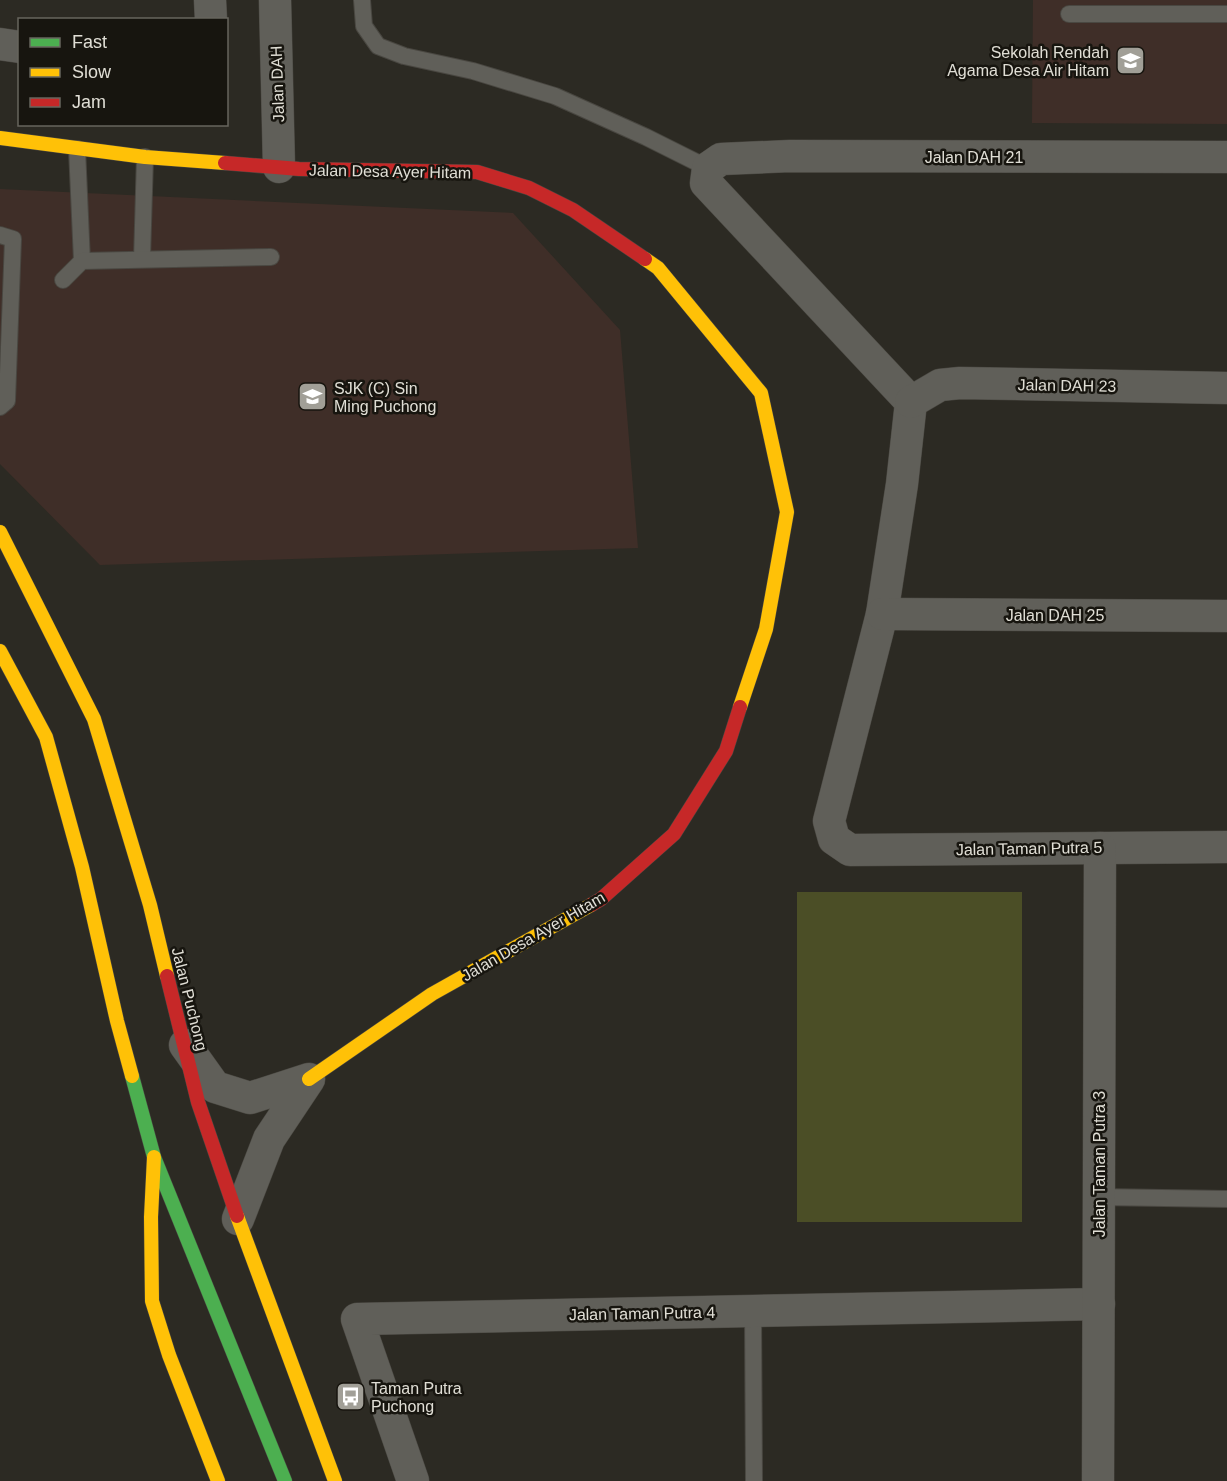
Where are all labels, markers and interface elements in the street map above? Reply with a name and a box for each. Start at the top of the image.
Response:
legend [18,18,228,126]
text: Fast [72,32,107,52]
place label: Sekolah Rendah Agama Desa Air Hitam [947,44,1109,79]
street label: Jalan DAH [268,45,287,122]
school or university icon: Sekolah Rendah Agama Desa Air Hitam [1114,45,1146,77]
text: Slow [72,62,112,82]
text: Jam [72,92,106,112]
street label: Jalan DAH 21 [925,149,1023,166]
street label: Jalan Desa Ayer Hitam [309,162,471,181]
street label: Jalan DAH 23 [1017,376,1117,395]
place label: SJK (C) Sin Ming Puchong [334,380,436,415]
school or university icon: SJK (C) Sin Ming Puchong [297,381,329,413]
street label: Jalan DAH 25 [1006,607,1104,624]
street label: Jalan Taman Putra 5 [956,839,1102,858]
street label: Jalan Desa Ayer Hitam [459,888,608,984]
street label: Jalan Puchong [168,946,211,1053]
street label: Jalan Taman Putra 3 [1091,1091,1108,1237]
street label: Jalan Taman Putra 4 [569,1304,715,1323]
place label: Taman Putra Puchong [371,1380,462,1415]
bus stop icon: Taman Putra Puchong [334,1381,366,1413]

